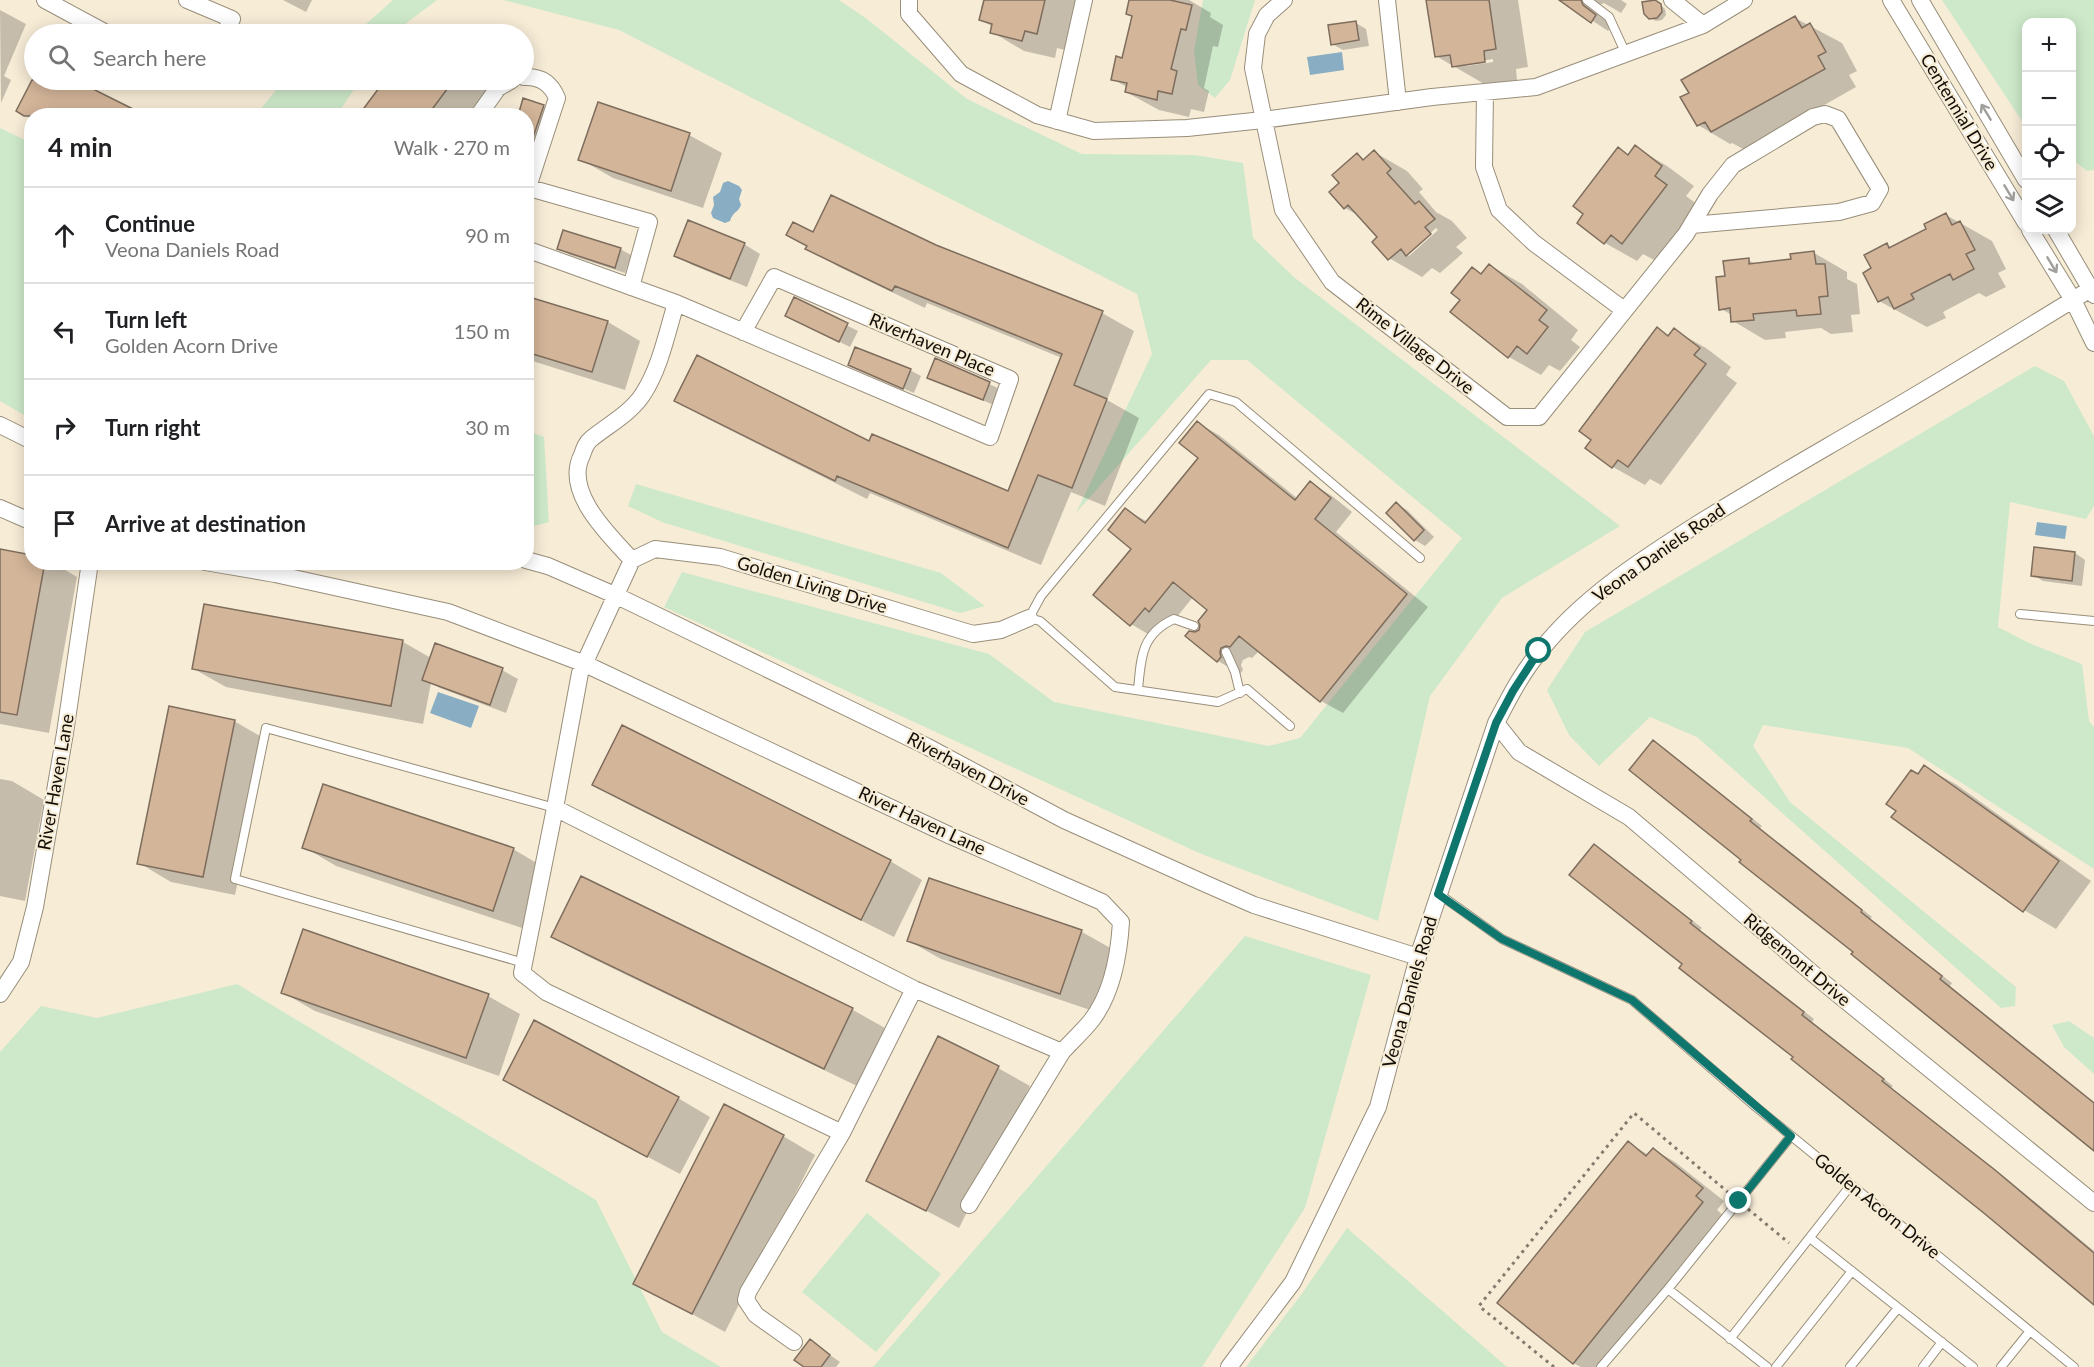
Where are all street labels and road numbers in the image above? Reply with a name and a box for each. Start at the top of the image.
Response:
street label: Centennial Drive [1916,49,2003,174]
street label: Rime Village Drive [1352,292,1479,398]
street label: Riverhaven Place [866,308,999,380]
street label: Veona Daniels Road [1588,498,1729,606]
street label: Golden Living Drive [735,551,890,617]
street label: River Haven Lane [32,712,78,852]
street label: Riverhaven Drive [903,727,1033,810]
street label: River Haven Lane [855,781,990,859]
street label: Ridgemont Drive [1740,908,1856,1010]
street label: Veona Daniels Road [1377,913,1441,1070]
street label: Golden Acorn Drive [1810,1148,1945,1263]

